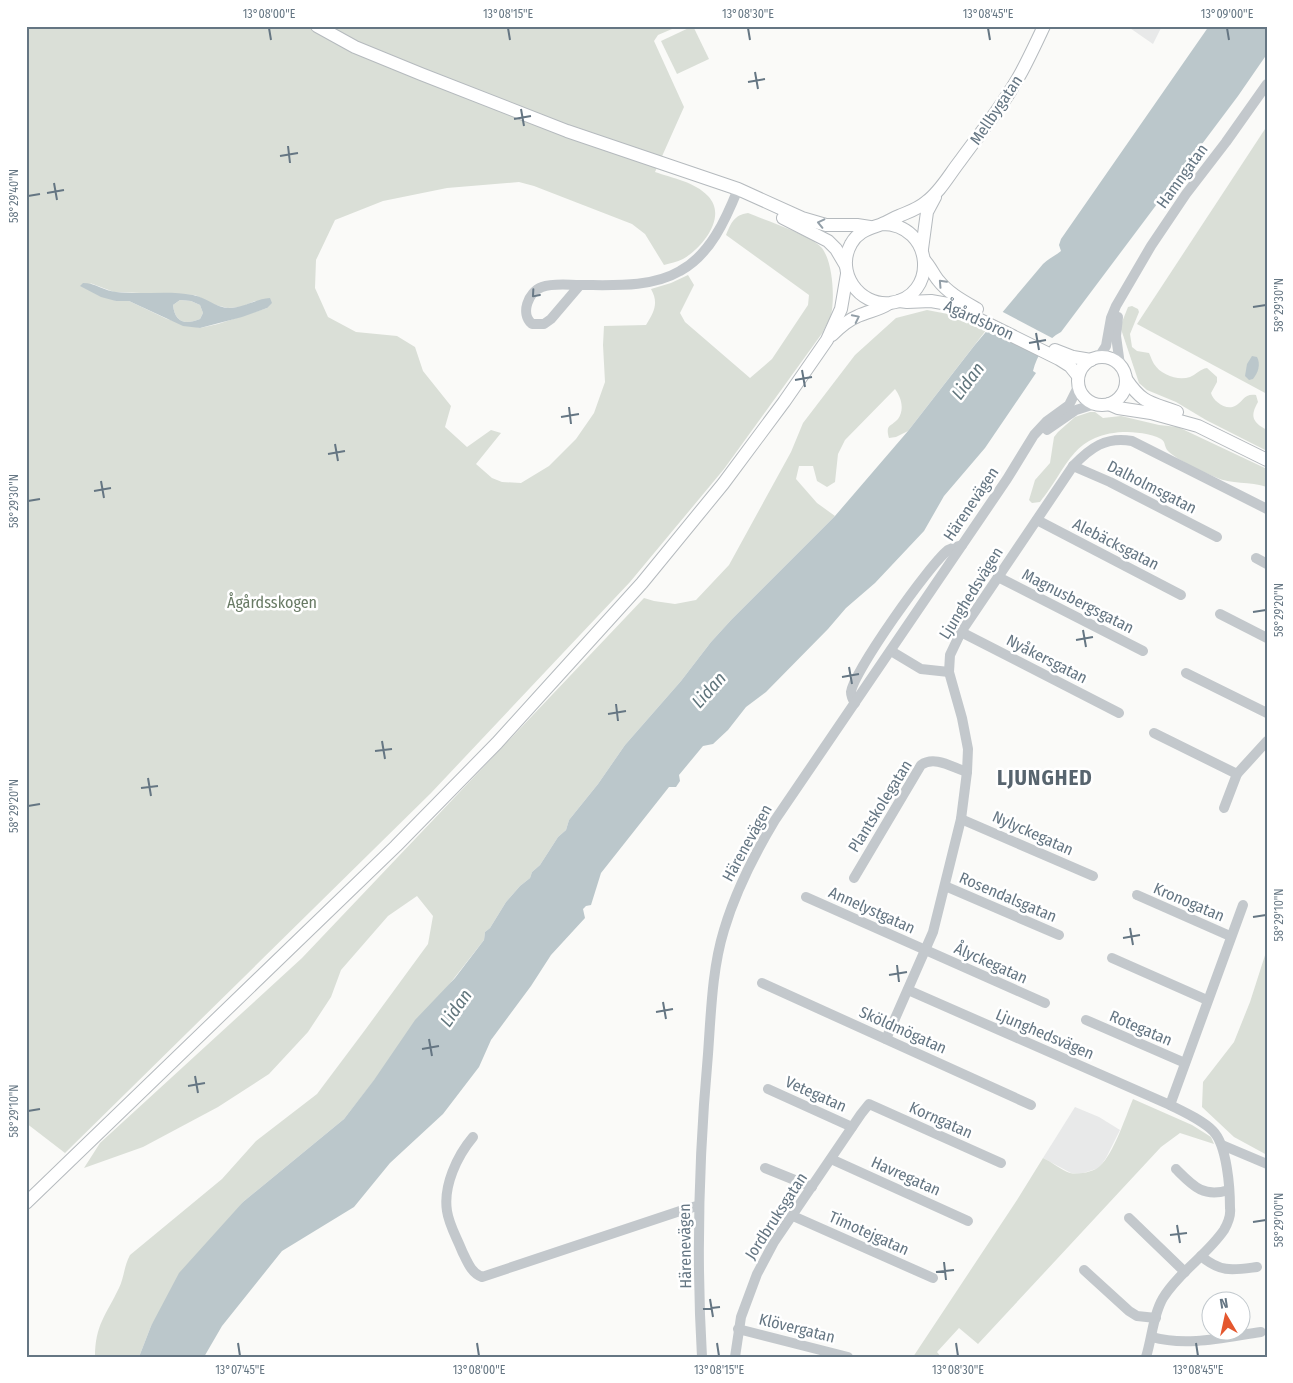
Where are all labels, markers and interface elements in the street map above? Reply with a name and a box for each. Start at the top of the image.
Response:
text: 13°08'00"E [243,7,296,21]
text: 13°08'15"E [483,7,533,21]
text: 13°08'30"E [722,7,774,21]
text: 13°08'45"E [963,7,1014,21]
text: 13°09'00"E [1201,7,1254,21]
street label: Mellbygatan [966,72,1026,148]
street label: Hamngatan [1152,140,1212,212]
text: 58°29'40"N [7,169,21,223]
one-way arrow [817,218,826,229]
text: 58°29'30"N [1272,278,1286,332]
one-way arrow [938,280,947,289]
one-way arrow [531,288,540,297]
street label: Ågårdsbron [941,295,1017,344]
one-way arrow [851,313,860,324]
water label: Lidan [947,358,989,404]
street label: Dalholmsgatan [1104,456,1200,518]
street label: Härenevägen [939,463,1003,545]
text: 58°29'30"N [7,474,21,528]
street label: Alebäcksgatan [1070,514,1162,574]
street label: Ljunghedsvägen [935,543,1007,643]
street label: Magnusbergsgatan [1019,565,1137,637]
text: 58°29'20"N [1272,583,1286,637]
park label: Ågårdsskogen [227,592,317,612]
street label: Nyåkersgatan [1003,630,1091,688]
water label: Lidan [687,667,731,713]
street label: Plantskolegatan [844,756,916,856]
district label: LJUNGHED [997,765,1093,791]
text: 58°29'20"N [7,779,21,833]
street label: Härenevägen [718,801,776,885]
street label: Nylyckegatan [990,807,1076,859]
street label: Rosendalsgatan [957,868,1059,926]
street label: Kronogatan [1151,879,1227,925]
street label: Annelystgatan [826,883,918,937]
text: 58°29'10"N [1272,888,1286,942]
street label: Ålyckegatan [951,938,1031,988]
water label: Lidan [435,985,477,1031]
street label: Sköldmögatan [856,1002,950,1058]
street label: Ljunghedsvägen [993,1005,1097,1063]
street label: Rotegatan [1107,1006,1175,1050]
street label: Vetegatan [782,1072,850,1116]
text: 58°29'10"N [7,1084,21,1138]
street label: Korngatan [906,1098,976,1142]
street label: Havregatan [868,1152,944,1200]
street label: Jordbruksgatan [741,1169,811,1263]
text: 58°29'00"N [1272,1193,1286,1247]
street label: Härenevägen [675,1203,695,1289]
street label: Timotejgatan [826,1207,912,1259]
north arrow [1200,1290,1250,1340]
text: N [1219,1295,1230,1313]
street label: Klövergatan [757,1309,837,1347]
text: 13°07'45"E [215,1363,265,1377]
text: 13°08'00"E [453,1363,506,1377]
text: 13°08'15"E [694,1363,744,1377]
text: 13°08'30"E [932,1363,984,1377]
text: 13°08'45"E [1173,1363,1224,1377]

